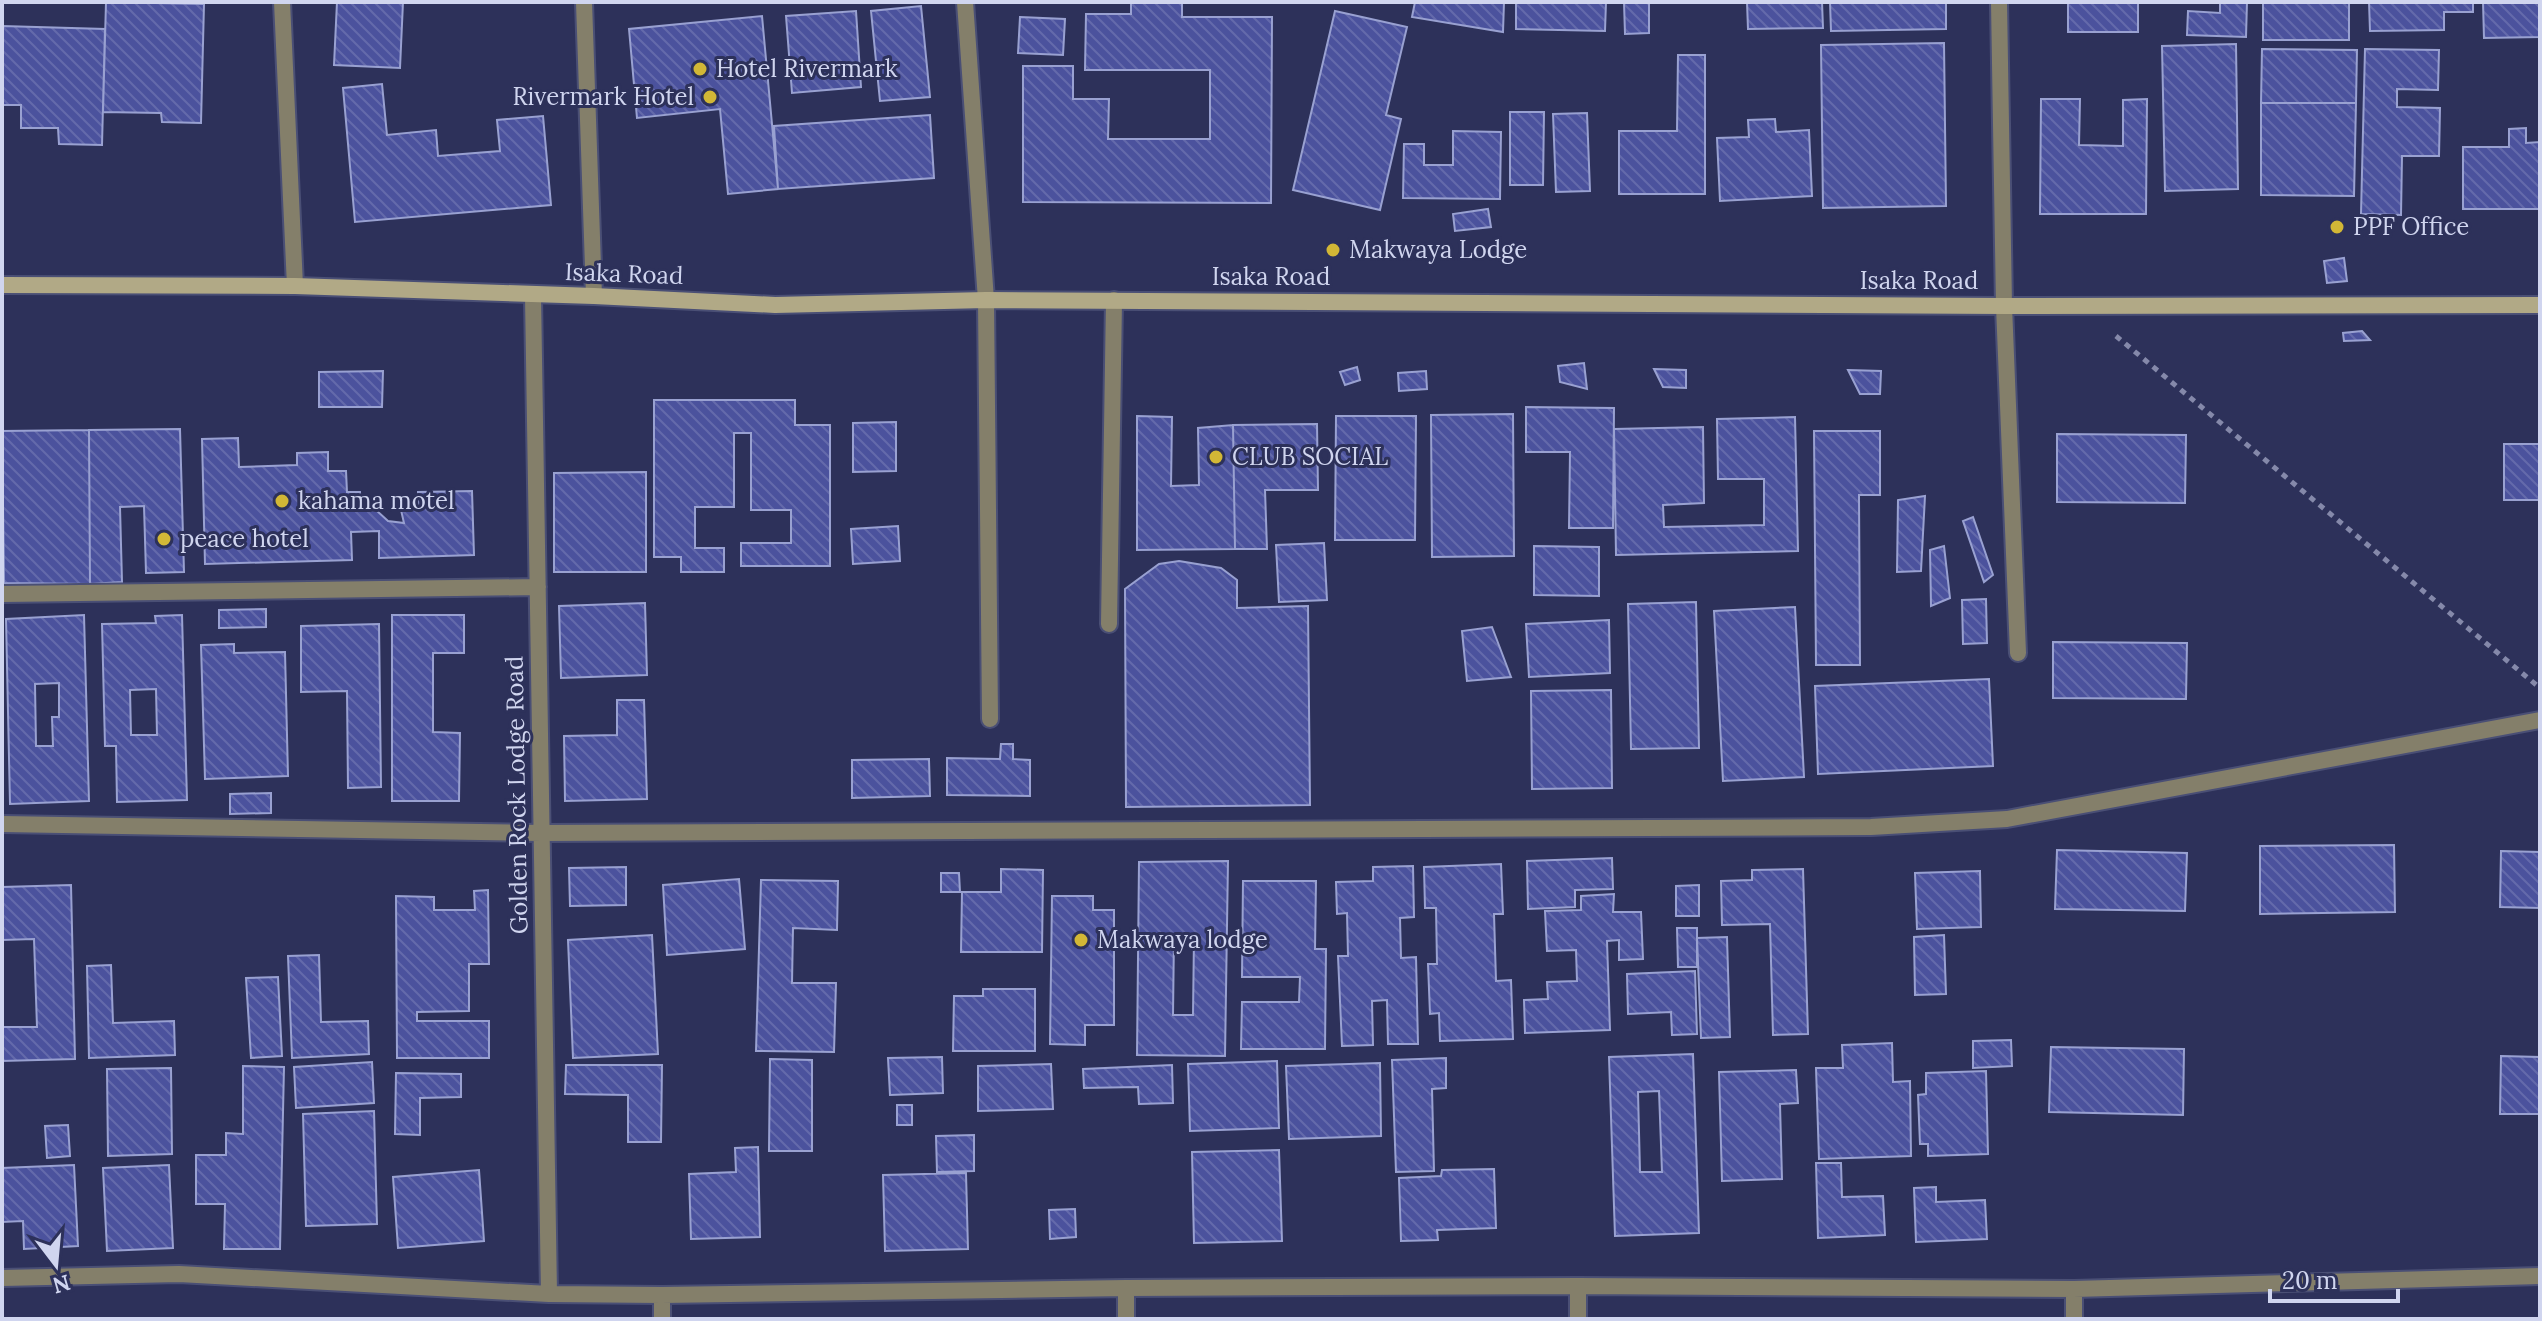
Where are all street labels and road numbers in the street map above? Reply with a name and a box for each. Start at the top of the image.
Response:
street label: Isaka Road [564,256,684,291]
street label: Isaka Road [1212,261,1330,292]
street label: Isaka Road [1860,265,1978,296]
street label: Golden Rock Lodge Road [499,656,534,934]

